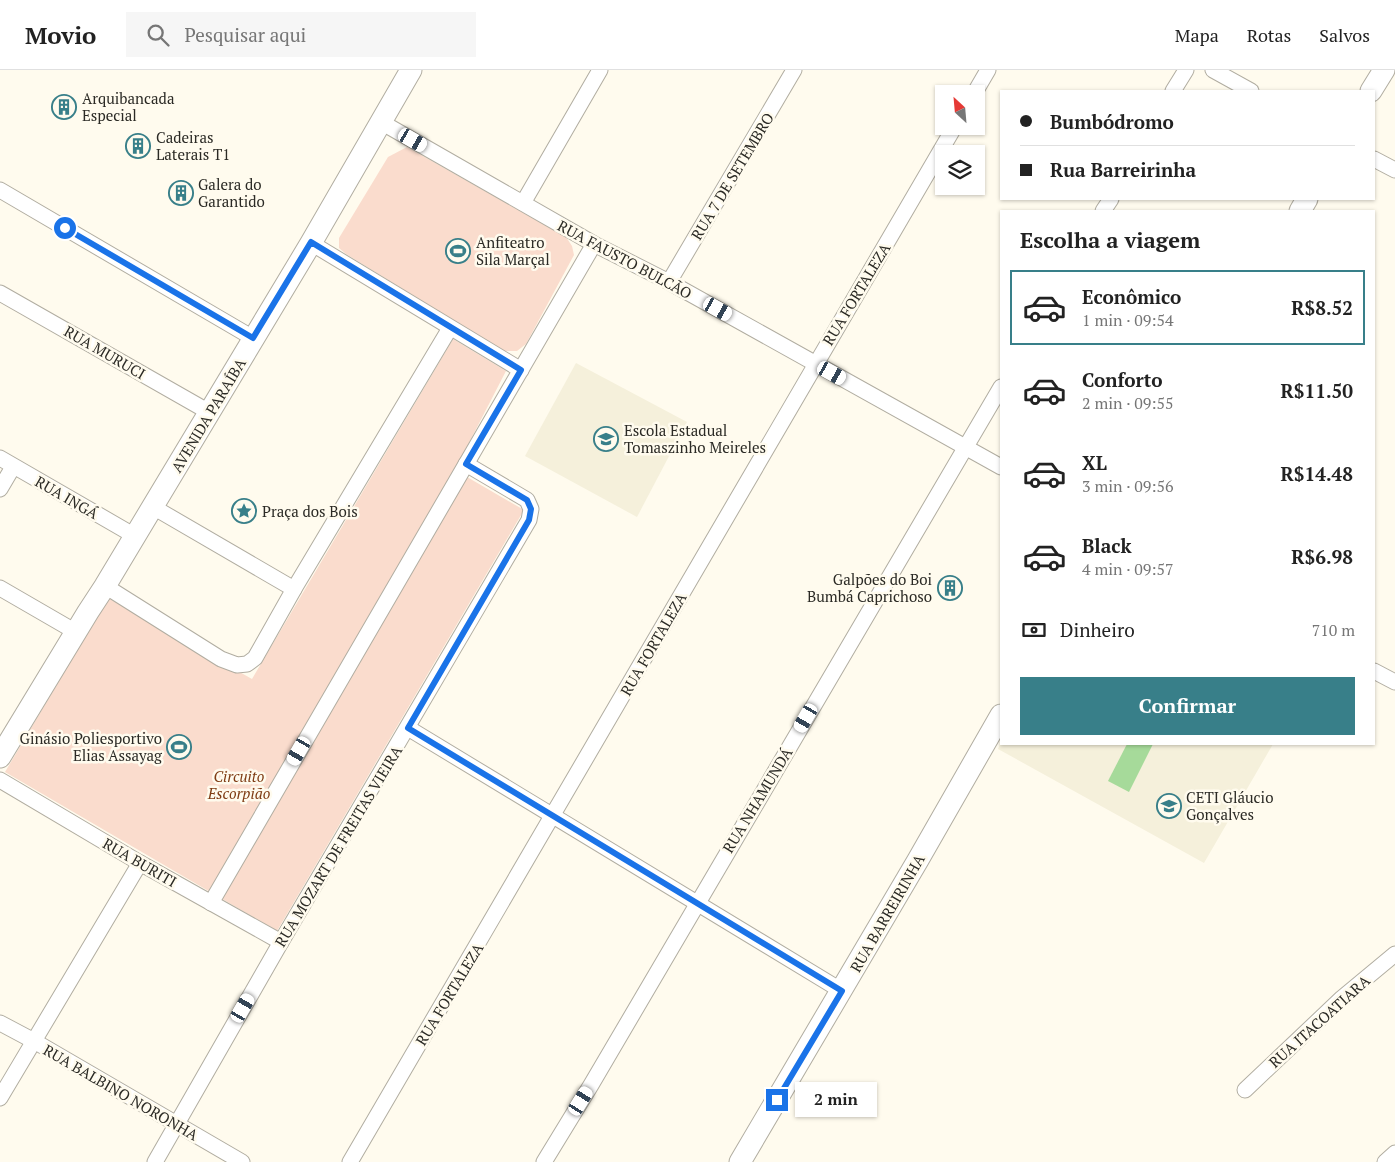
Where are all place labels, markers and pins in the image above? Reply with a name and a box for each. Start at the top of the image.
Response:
place label: Arquibancada Especial [82,88,175,125]
building icon: Arquibancada Especial [51,94,77,120]
place label: Cadeiras Laterais T1 [156,127,230,164]
building icon: Cadeiras Laterais T1 [125,133,151,159]
place label: Galera do Garantido [198,174,265,211]
building icon: Galera do Garantido [168,180,194,206]
place label: Anfiteatro Sila Marçal [476,232,550,269]
sports icon: Anfiteatro Sila Marçal [445,238,471,264]
place label: Escola Estadual Tomaszinho Meireles [624,420,766,457]
school or university icon: Escola Estadual Tomaszinho Meireles [593,426,619,452]
place icon: Praça dos Bois [231,498,257,524]
place label: Praça dos Bois [262,501,358,521]
place label: Galpões do Boi Bumbá Caprichoso [807,569,932,606]
building icon: Galpões do Boi Bumbá Caprichoso [937,575,963,601]
place label: Ginásio Poliesportivo Elias Assayag [20,728,163,765]
sports icon: Ginásio Poliesportivo Elias Assayag [166,734,192,760]
place label: CETI Gláucio Gonçalves [1186,787,1273,824]
school or university icon: CETI Gláucio Gonçalves [1156,793,1182,819]

